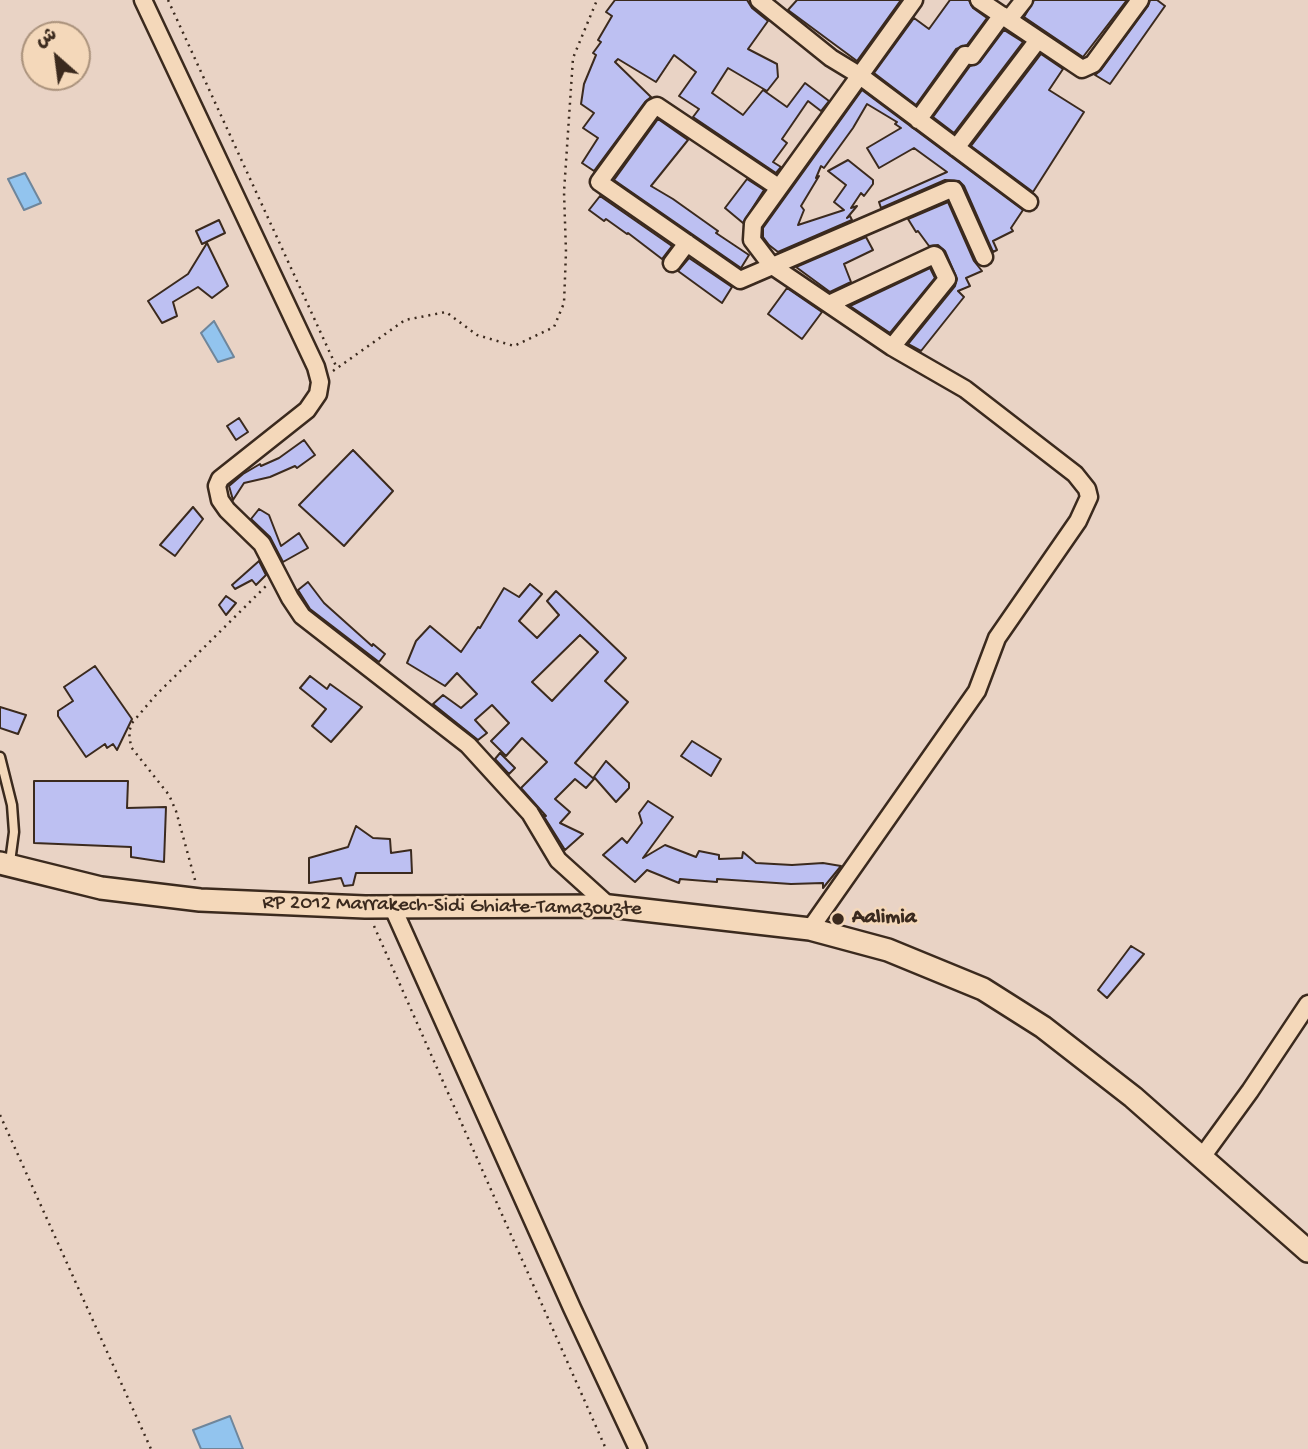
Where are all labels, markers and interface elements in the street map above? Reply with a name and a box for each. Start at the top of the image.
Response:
north arrow [21,21,91,91]
text: ش [32,24,61,54]
street label: RP 2012 Marrakech-Sidi Ghiate-Tamazouzte [262,891,642,923]
place label: Aalimia [852,906,916,932]
marker: Aalimia [830,911,846,927]

